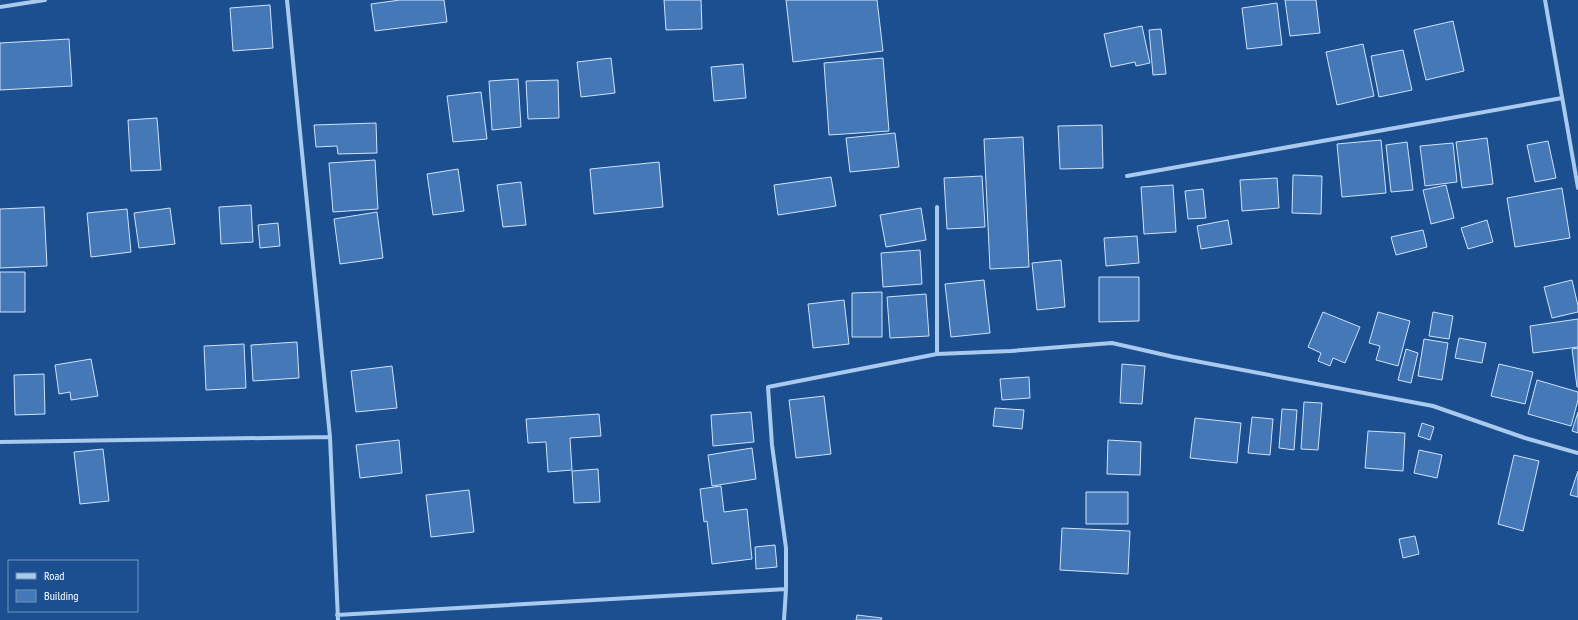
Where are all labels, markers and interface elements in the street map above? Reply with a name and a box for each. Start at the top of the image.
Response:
legend [8,560,138,612]
text: Road [44,568,64,583]
text: Building [44,588,79,603]

